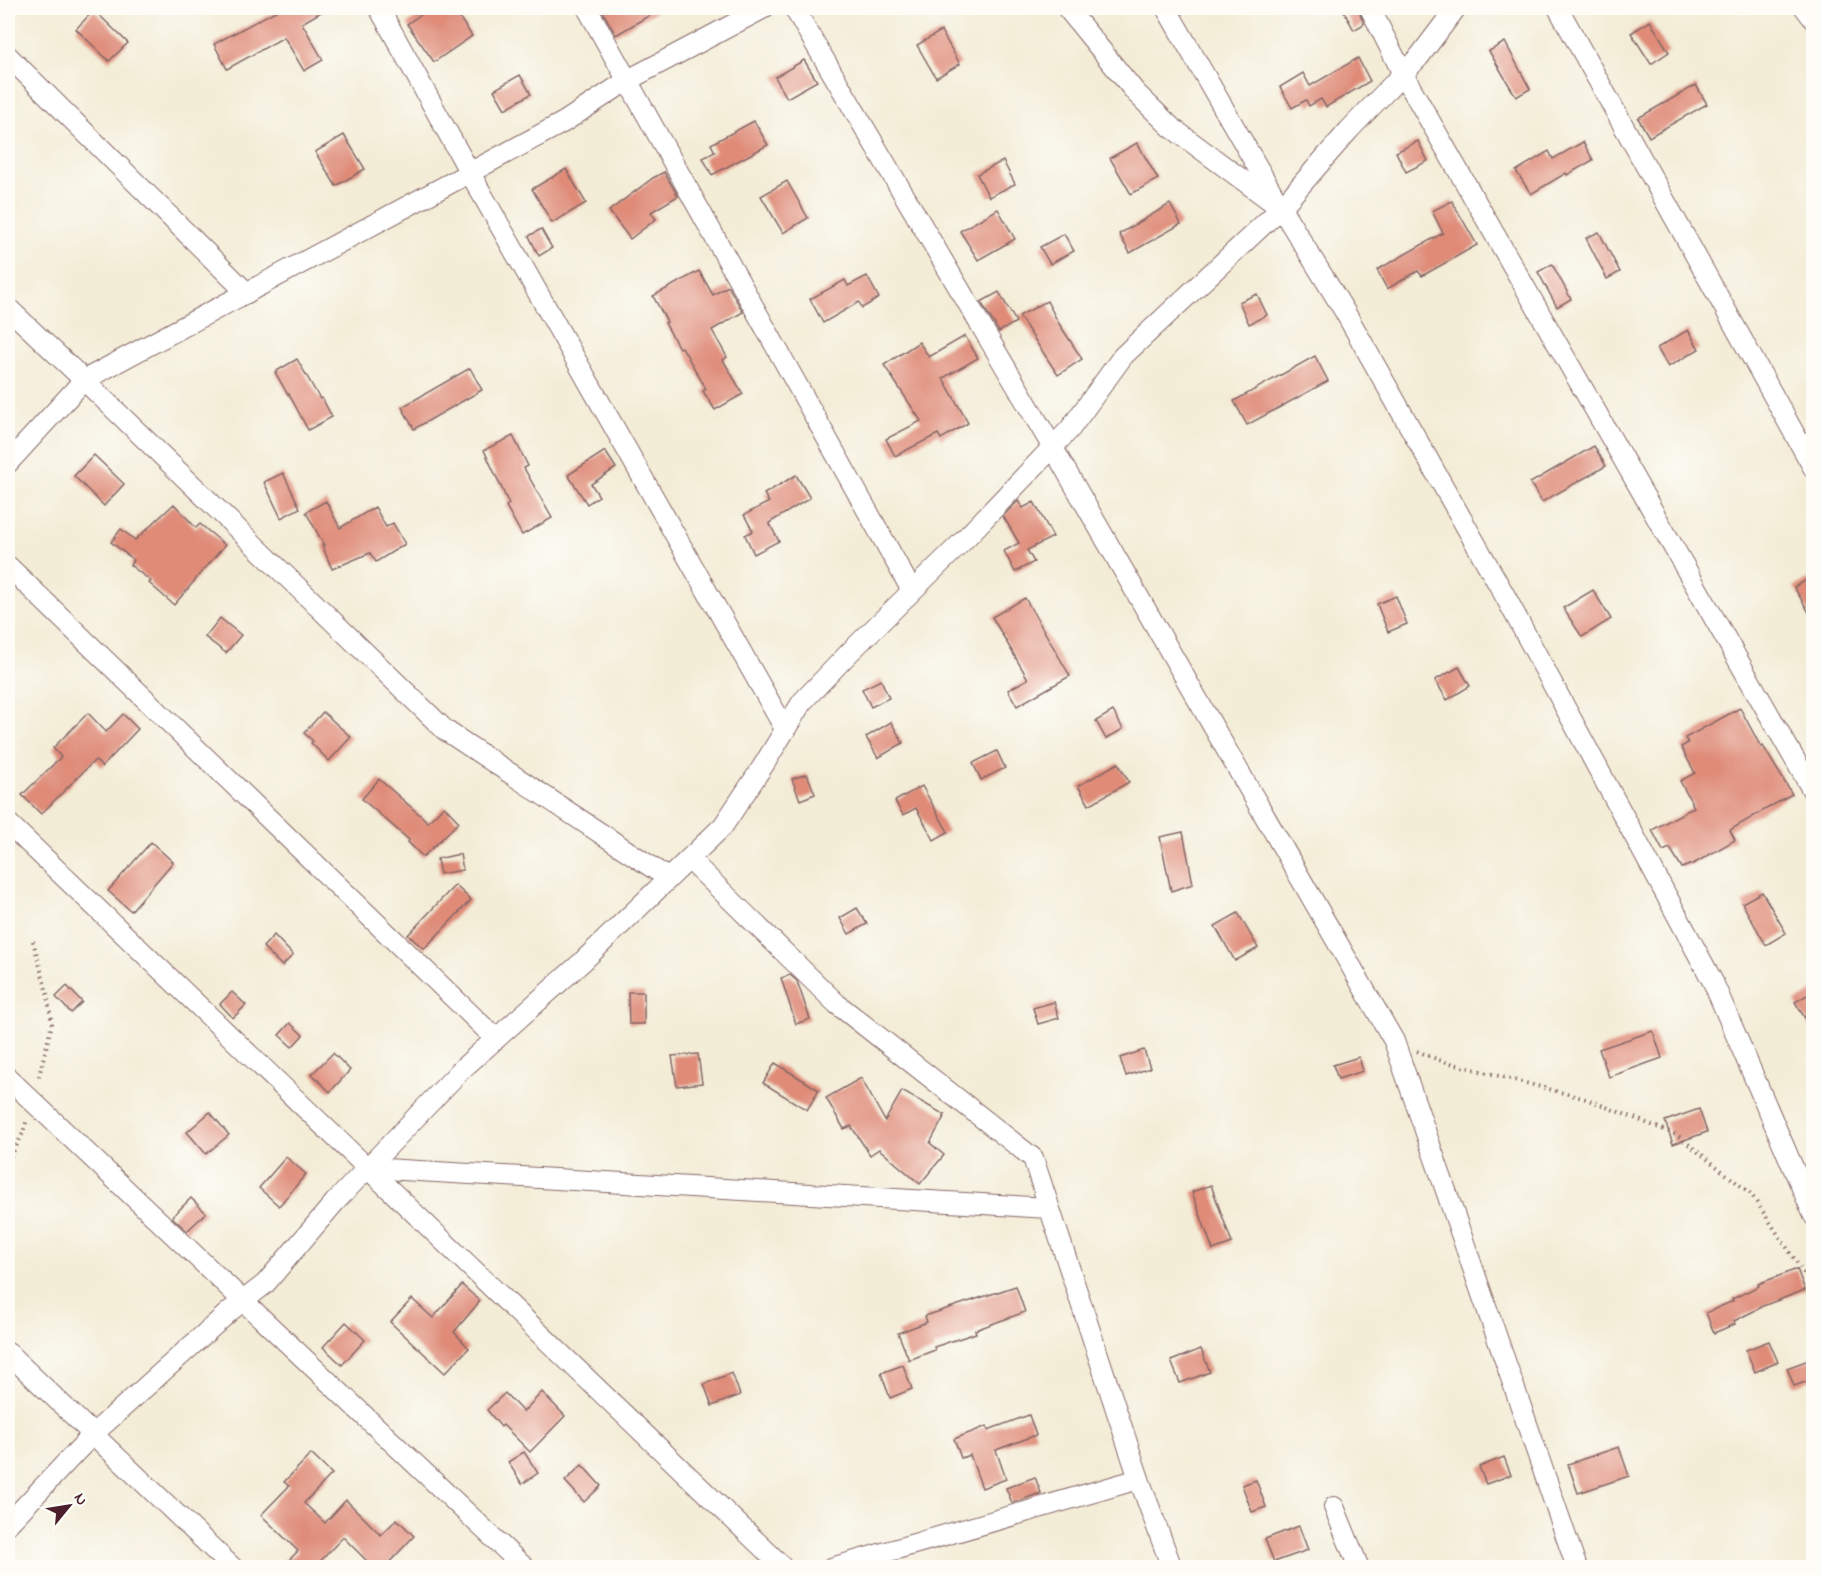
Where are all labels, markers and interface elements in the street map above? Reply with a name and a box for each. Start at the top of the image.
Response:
north arrow [39,1476,99,1536]
text: N [67,1489,93,1510]

